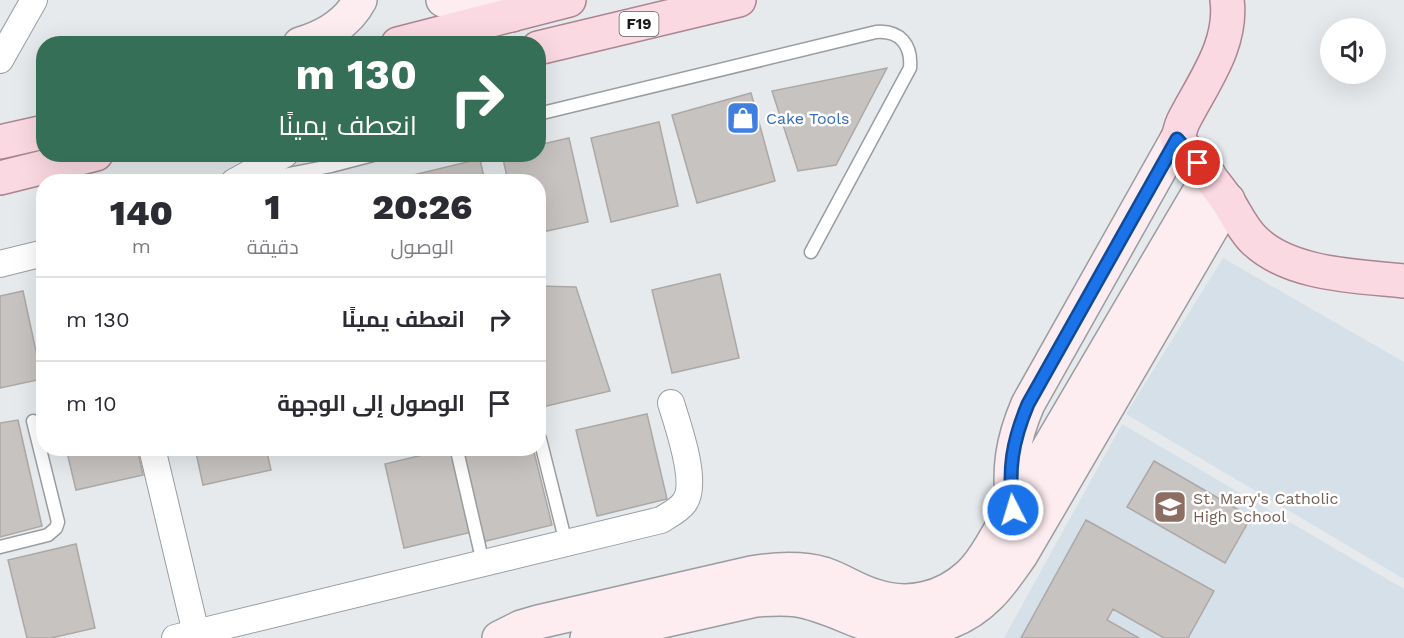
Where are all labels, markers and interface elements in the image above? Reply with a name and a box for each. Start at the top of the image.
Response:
road number: F19 [620,12,658,36]
map controls [1320,18,1386,84]
button: sound [1320,18,1386,84]
text: 130 m [295,50,417,99]
icon: right [438,60,516,138]
shop icon: Cake Tools [725,100,761,136]
place label: Cake Tools [766,109,850,128]
text: انعطف يمينًا [278,110,417,142]
pin [1172,137,1223,188]
icon: arrive [1181,146,1214,179]
text: 1 [265,186,281,228]
text: 20:26 [372,186,472,228]
text: 140 [110,192,173,234]
text: m [132,234,151,258]
text: دقيقة [247,235,299,259]
text: الوصول [390,235,454,259]
icon: right [483,303,516,336]
text: 130 m [66,307,130,332]
text: انعطف يمينًا [341,307,465,332]
icon: arrive [483,387,516,420]
text: 10 m [66,391,117,416]
text: الوصول إلى الوجهة [277,391,465,416]
position arrow [981,478,1045,542]
school or university icon: St. Mary's Catholic High School [1152,489,1188,525]
place label: St. Mary's Catholic High School [1193,489,1339,526]

